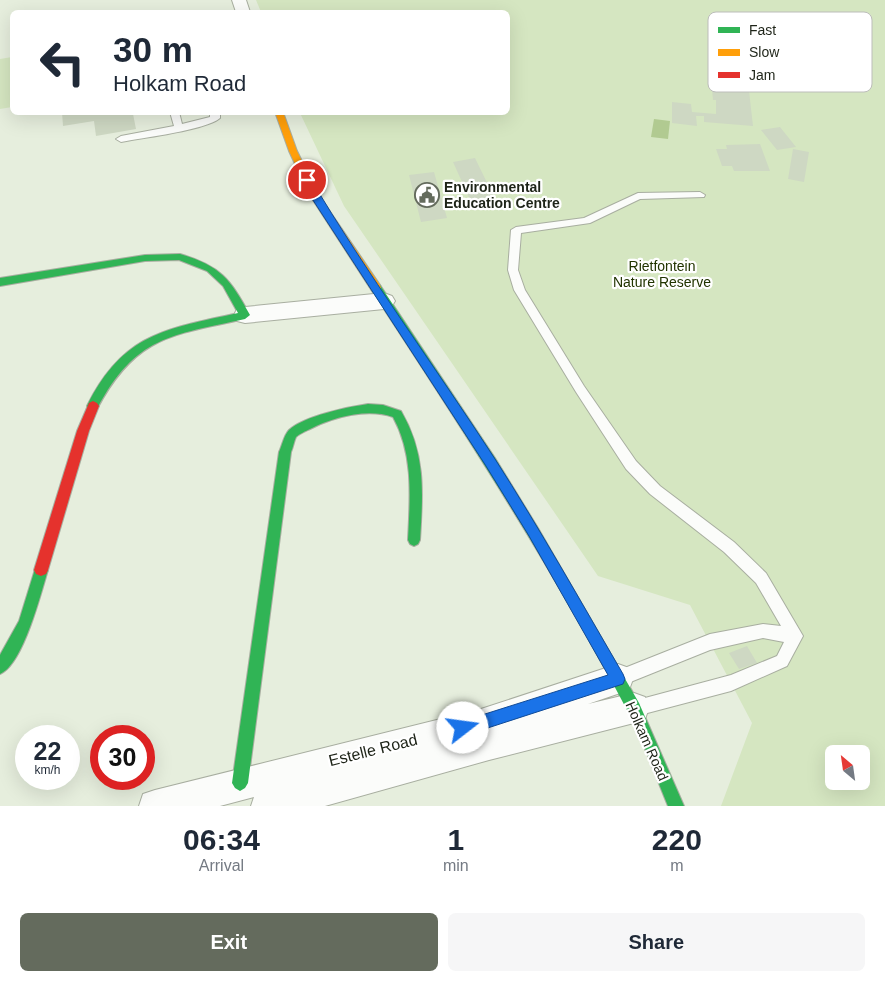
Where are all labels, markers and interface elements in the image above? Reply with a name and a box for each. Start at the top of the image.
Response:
legend [708,12,872,92]
text: Fast [749,22,776,38]
icon: left [30,30,95,95]
text: 30 m [113,30,193,69]
text: Slow [749,44,780,60]
text: Jam [749,67,775,83]
text: Holkam Road [113,71,246,96]
pin [286,159,328,201]
icon: arrive [293,166,321,194]
place label: Environmental Education Centre [444,179,560,211]
public building icon: Environmental Education Centre [414,182,440,208]
park label: Rietfontein Nature Reserve [613,258,711,290]
street label: Holkam Road [622,699,672,783]
position arrow [436,701,488,753]
speed limit sign: 30 [90,725,155,790]
street label: Estelle Road [327,731,419,769]
text: 22 [34,737,61,765]
north arrow [825,745,870,790]
map controls [825,745,870,790]
text: km/h [34,763,61,777]
text: 06:34 [183,823,260,856]
text: 1 [447,823,464,856]
text: 220 [652,823,702,856]
text: Arrival [199,857,244,874]
text: min [443,857,469,874]
text: m [670,857,683,874]
button: Exit [20,913,438,971]
button: Share [448,913,865,971]

